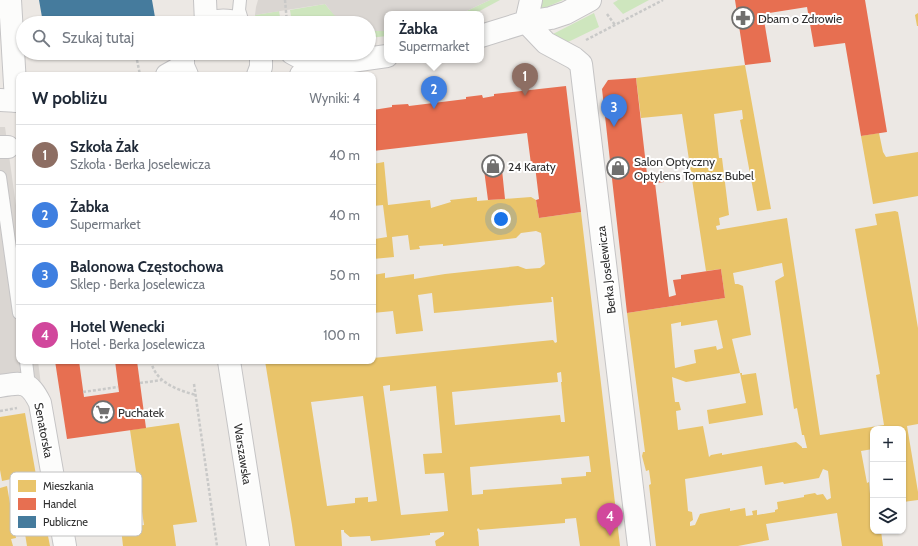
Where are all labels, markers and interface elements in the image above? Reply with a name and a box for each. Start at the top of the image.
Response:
pharmacy icon: Dbam o Zdrowie [730,5,756,31]
popup [384,11,484,63]
place label: Dbam o Zdrowie [758,11,842,26]
search box [16,16,376,60]
text: Żabka [399,20,438,38]
icon: search [30,27,52,49]
text: Szukaj tutaj [62,29,134,47]
text: Supermarket [399,38,469,54]
pin: 1 [512,63,538,96]
pin: 2 [421,76,447,109]
text: W pobliżu [32,88,107,108]
text: Wyniki: 4 [309,90,360,106]
pin: 3 [601,94,627,127]
text: Szkoła Żak [70,138,139,156]
text: 1 [43,147,47,163]
text: 40 m [329,147,360,163]
shop icon: 24 Karaty [480,153,506,179]
place label: Salon Optyczny Optylens Tomasz Bubel [634,154,754,183]
shop icon: Salon Optyczny Optylens Tomasz Bubel [605,155,631,181]
text: Szkoła · Berka Joselewicza [70,156,210,172]
place label: 24 Karaty [508,159,556,174]
text: Żabka [70,198,109,216]
text: 2 [42,207,48,223]
text: 40 m [329,207,360,223]
your location [491,209,511,229]
text: Supermarket [70,216,141,232]
street label: Berka Joselewicza [593,225,619,315]
text: Balonowa Częstochowa [70,258,224,276]
text: 3 [41,267,49,283]
text: 50 m [330,267,360,283]
text: Sklep · Berka Joselewicza [70,276,205,292]
text: Hotel Wenecki [70,318,165,336]
text: 4 [41,327,49,343]
text: 100 m [323,327,360,343]
text: Hotel · Berka Joselewicza [70,336,205,352]
supermarket icon: Puchatek [90,399,116,425]
street label: Senatorska [31,401,57,459]
place label: Puchatek [118,405,165,420]
street label: Warszawska [231,423,255,486]
map controls [870,426,906,534]
button: + [870,426,906,462]
button: − [870,462,906,498]
legend [10,472,142,536]
text: Mieszkania [43,479,94,493]
text: Handel [43,497,77,511]
button: layers [870,498,906,534]
pin: 4 [597,503,623,536]
text: Publiczne [43,515,88,529]

